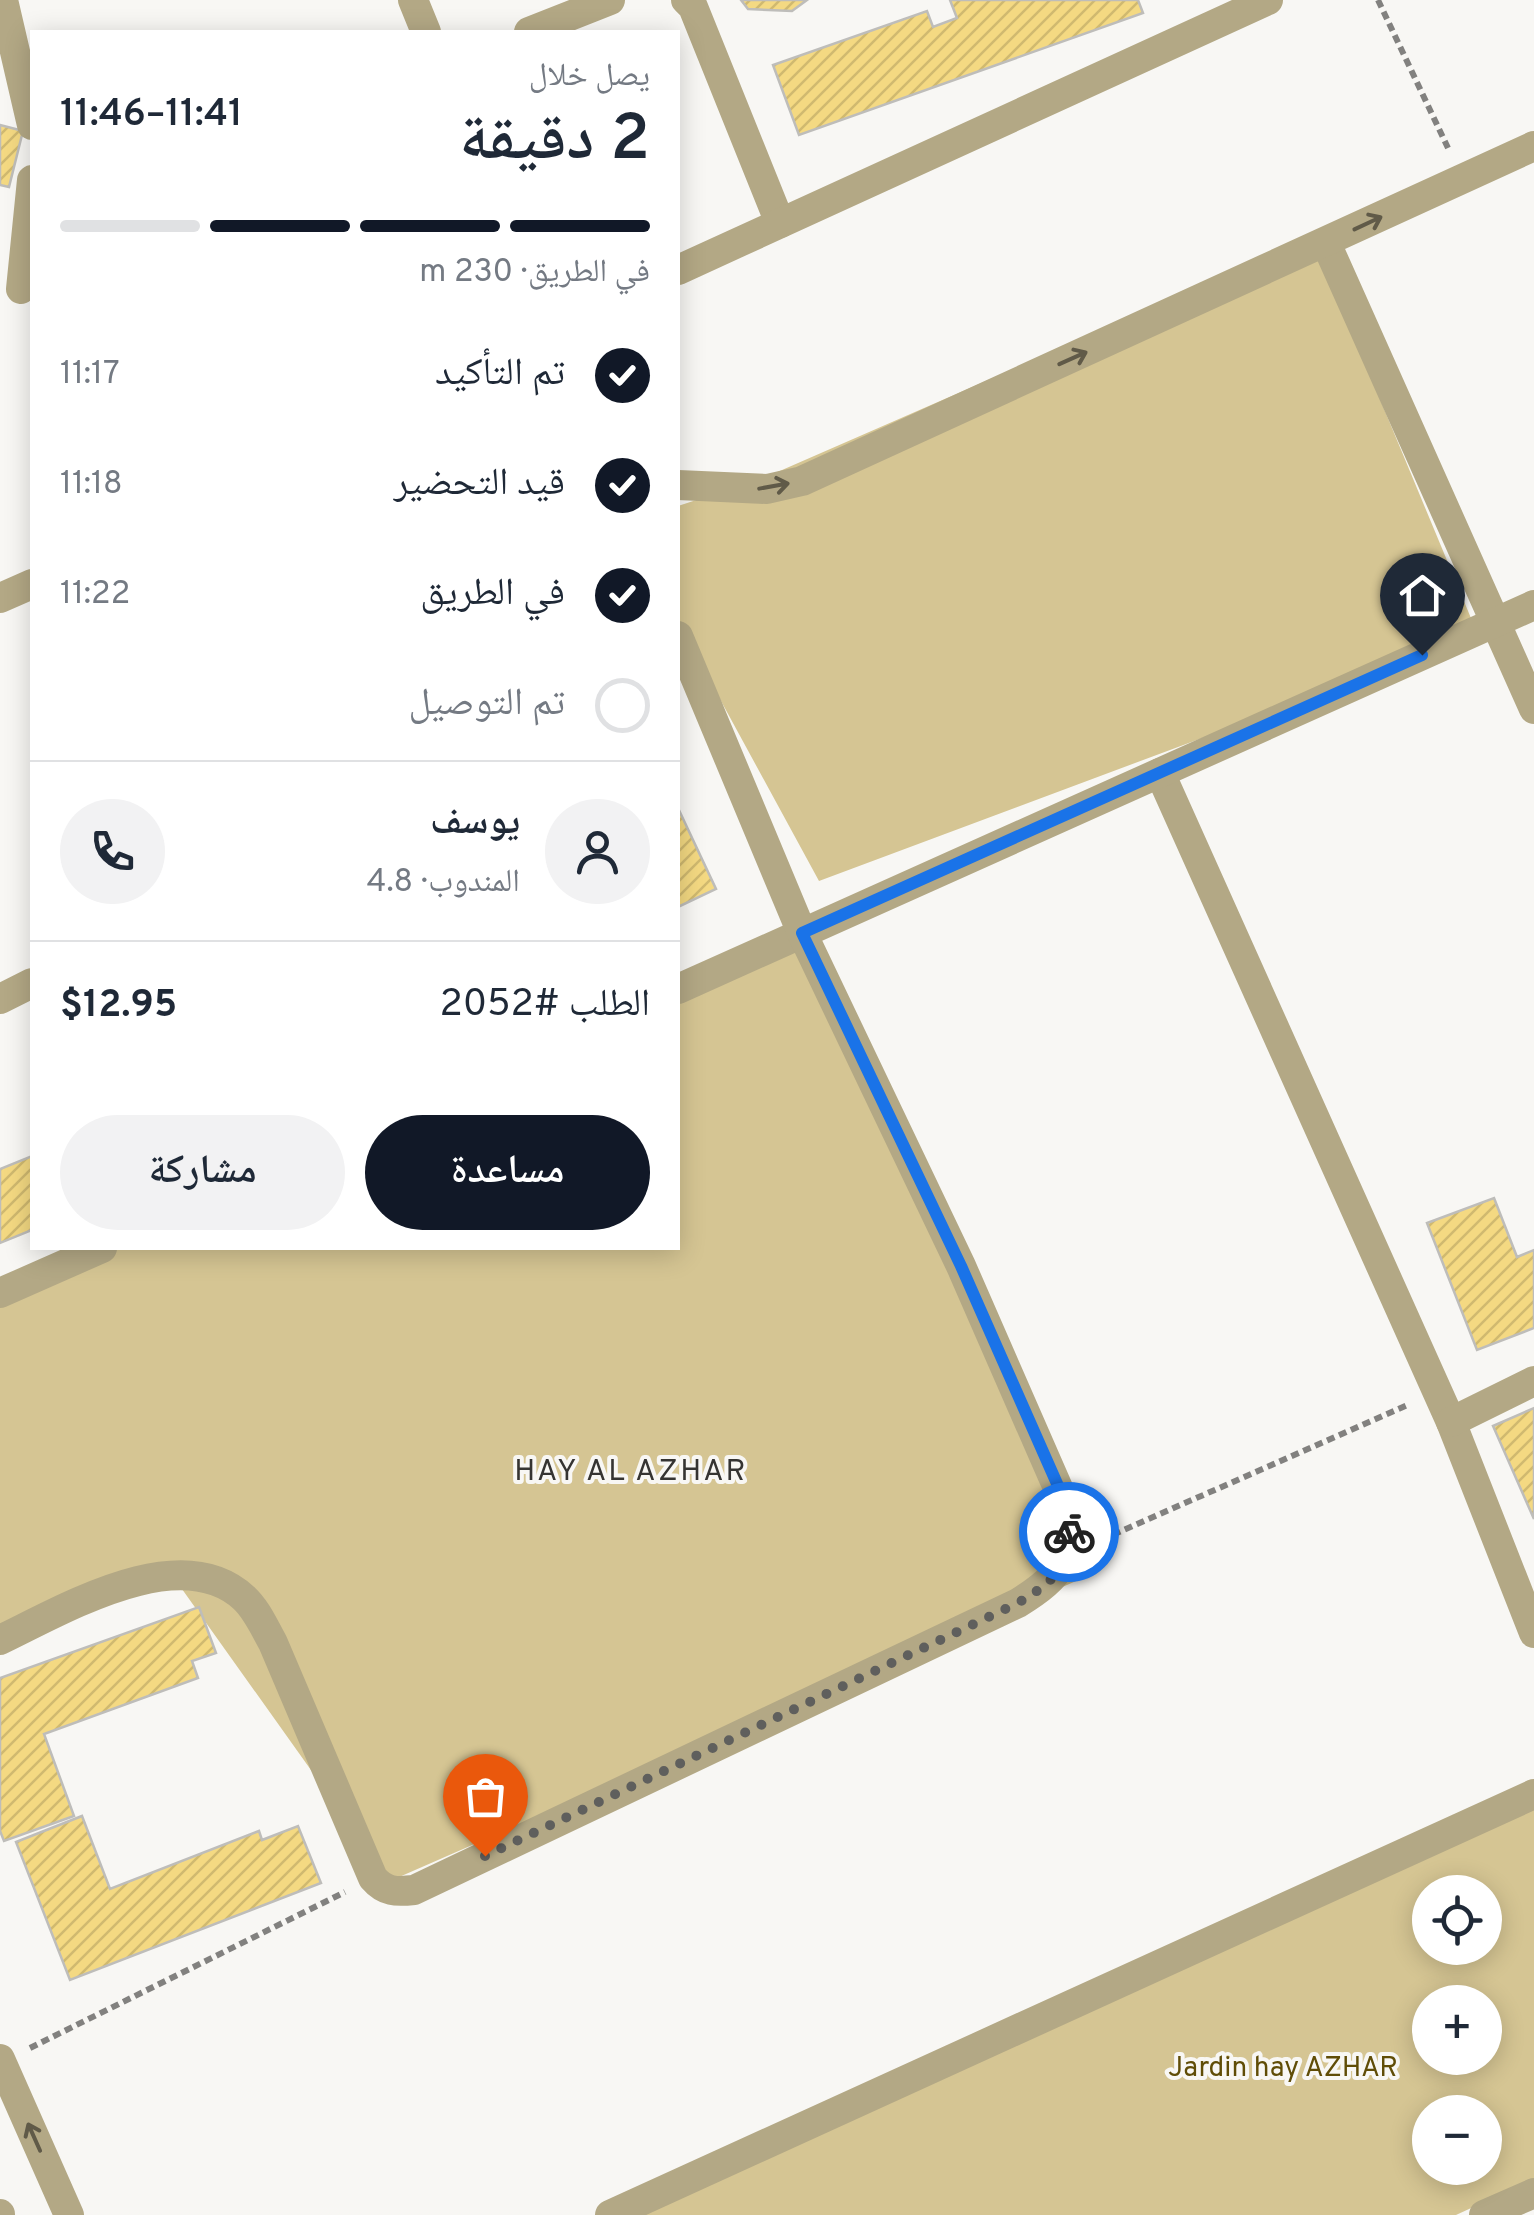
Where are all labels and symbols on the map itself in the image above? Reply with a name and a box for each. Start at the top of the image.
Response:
one-way arrow [1352,213,1382,232]
one-way arrow [1057,348,1087,367]
one-way arrow [758,476,790,495]
pin [1380,553,1465,656]
district label: HAY AL AZHAR [514,1454,748,1491]
courier [1019,1482,1119,1582]
pin [443,1754,528,1857]
park label: Jardin hay AZHAR [1168,2051,1398,2087]
one-way arrow [24,2122,42,2153]

